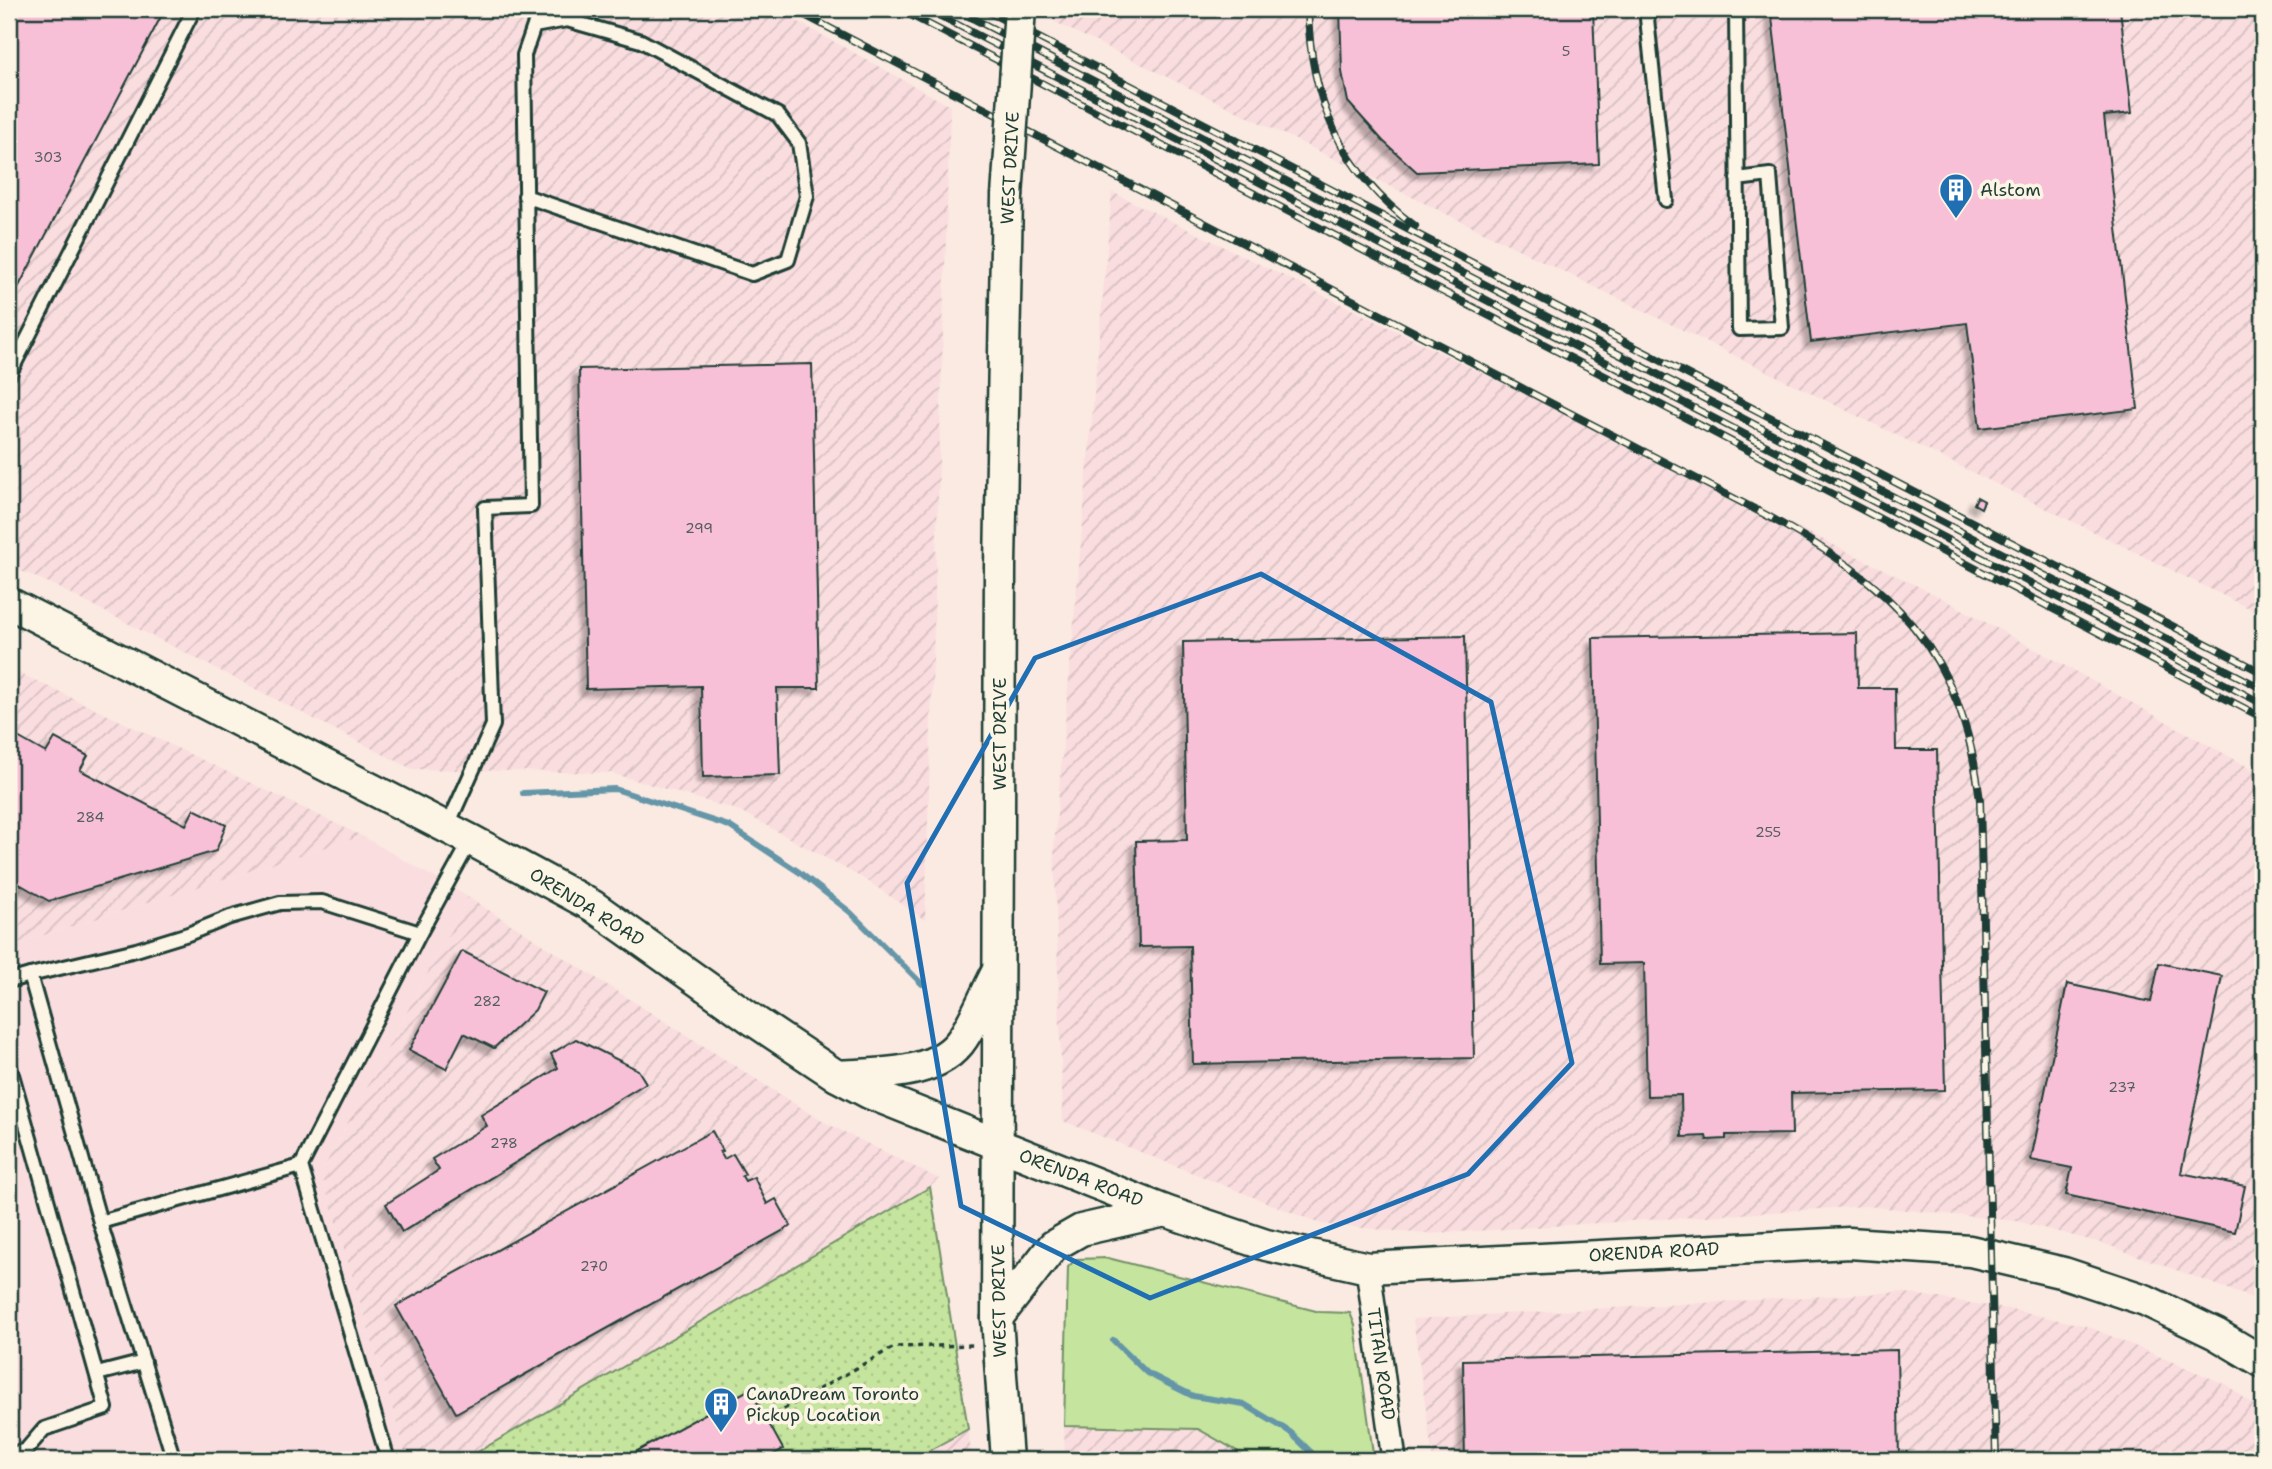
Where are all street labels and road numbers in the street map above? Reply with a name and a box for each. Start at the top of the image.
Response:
street label: WEST DRIVE [995,111,1025,225]
street label: WEST DRIVE [988,677,1012,791]
street label: ORENDA ROAD [525,862,649,952]
street label: ORENDA ROAD [1016,1143,1147,1213]
street label: ORENDA ROAD [1588,1237,1720,1267]
street label: WEST DRIVE [986,1244,1012,1358]
street label: TITAN ROAD [1361,1306,1401,1422]

